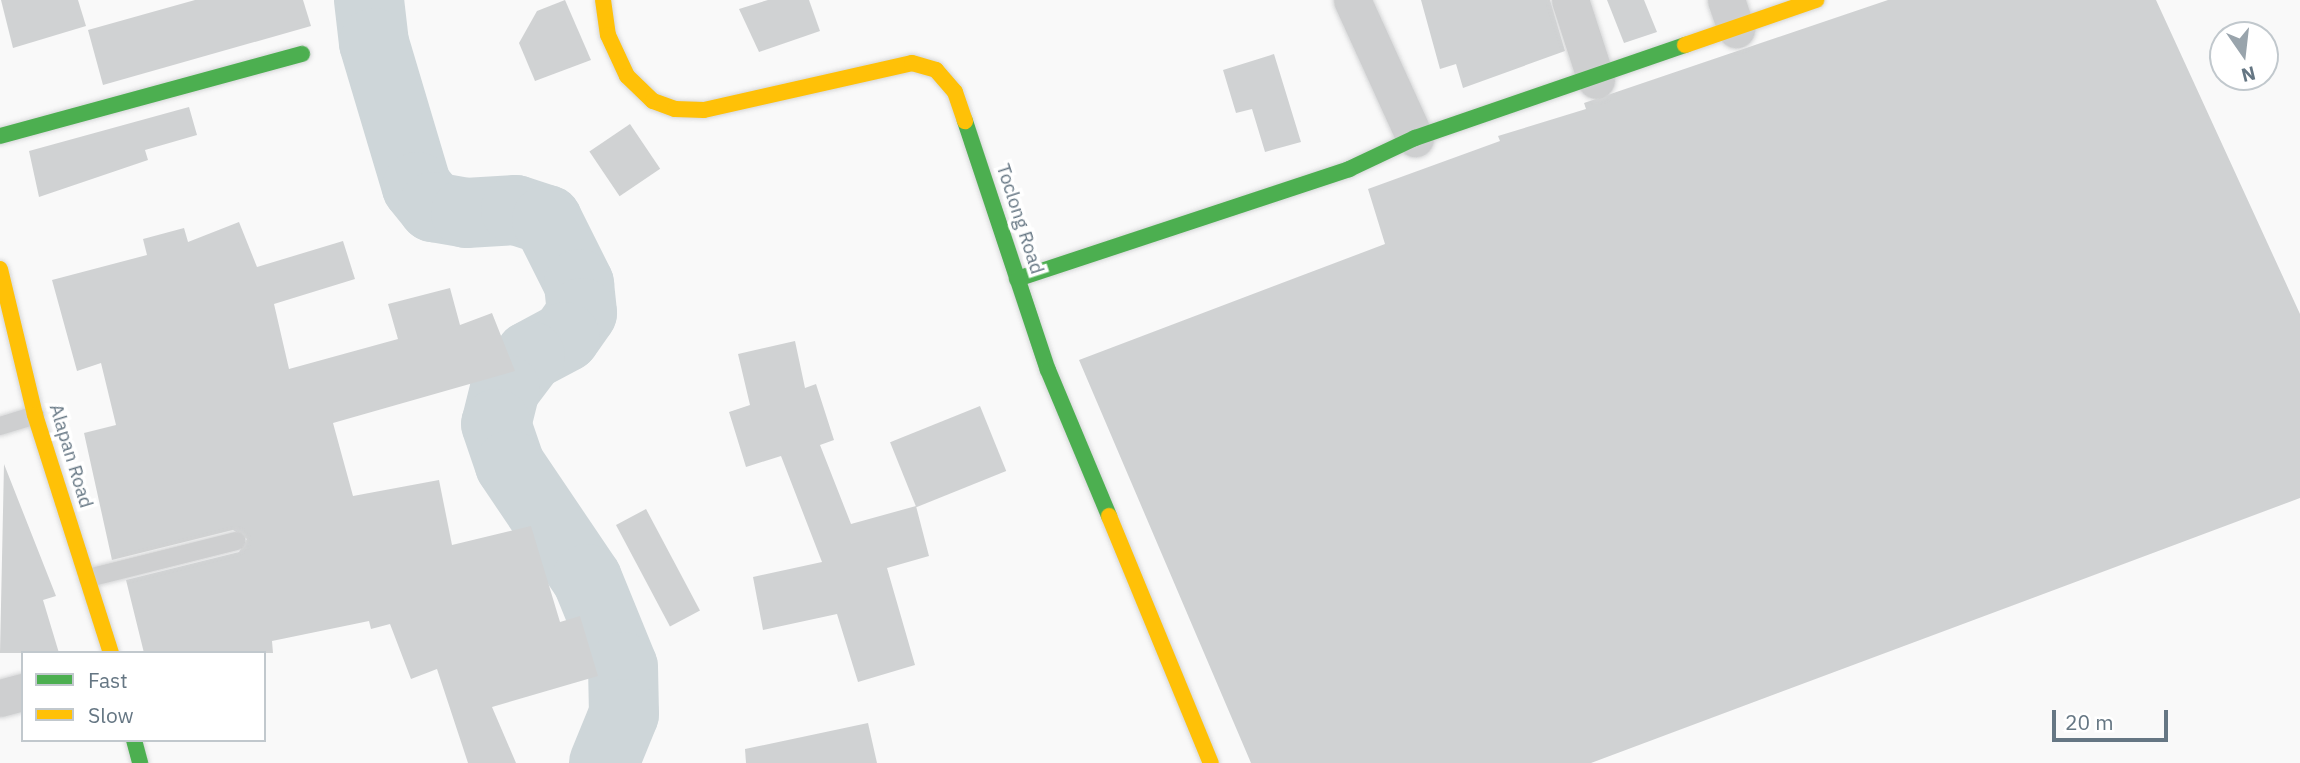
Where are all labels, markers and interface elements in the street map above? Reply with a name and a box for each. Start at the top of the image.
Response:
north arrow [2209,21,2279,91]
text: N [2239,61,2258,88]
street label: Toclong Road [991,161,1049,277]
street label: Alapan Road [44,401,98,511]
legend [21,651,266,742]
text: Fast [88,666,128,694]
scale bar [2055,696,2170,740]
text: Slow [88,701,134,729]
text: 20 m [2065,708,2114,736]

